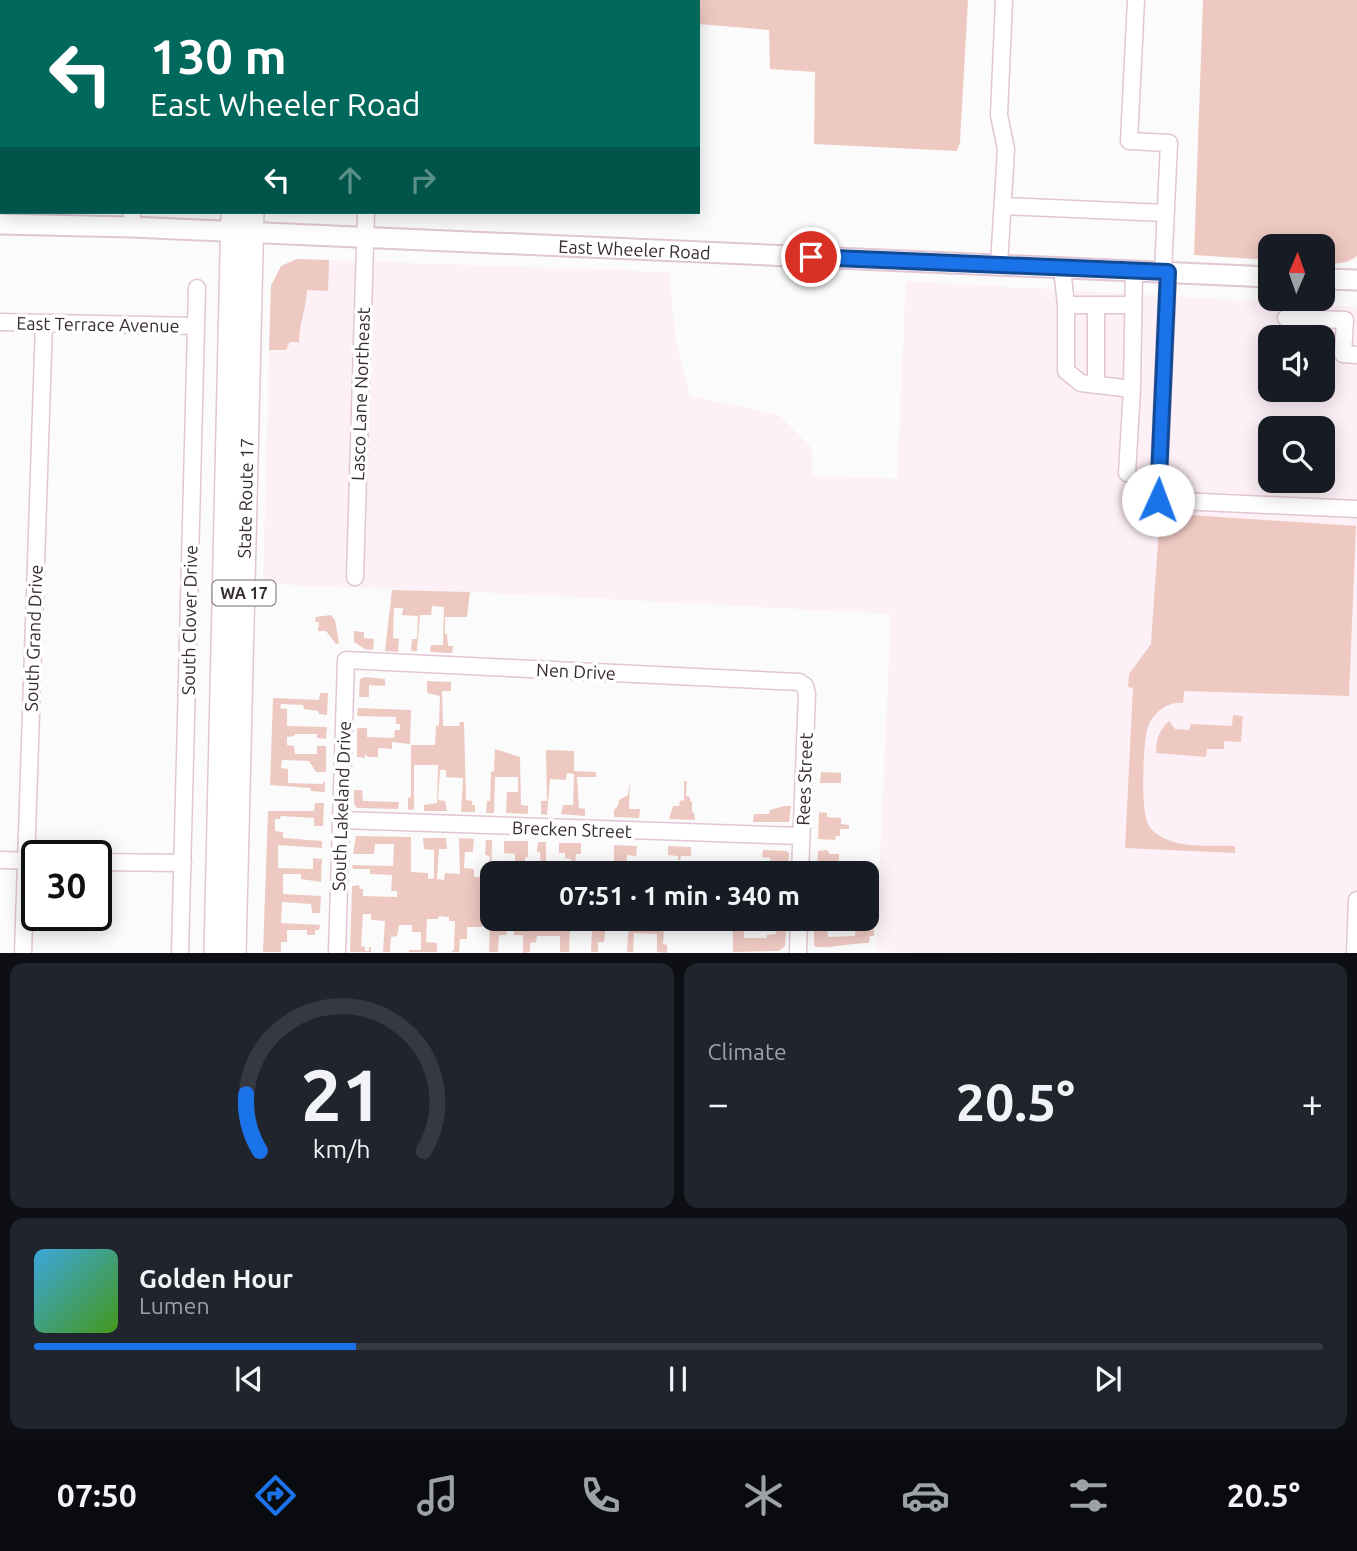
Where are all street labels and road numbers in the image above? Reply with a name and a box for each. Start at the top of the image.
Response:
street label: East Wheeler Road [558,236,711,262]
street label: Lasco Lane Northeast [347,307,373,481]
street label: East Terrace Avenue [16,313,180,335]
street label: State Route 17 [234,438,257,558]
street label: South Clover Drive [178,545,200,695]
street label: South Grand Drive [20,564,46,712]
road number: WA 17 [212,580,276,606]
street label: Nen Drive [536,659,616,683]
street label: South Lakeland Drive [328,721,354,891]
street label: Rees Street [792,732,816,826]
street label: Brecken Street [512,817,632,841]

